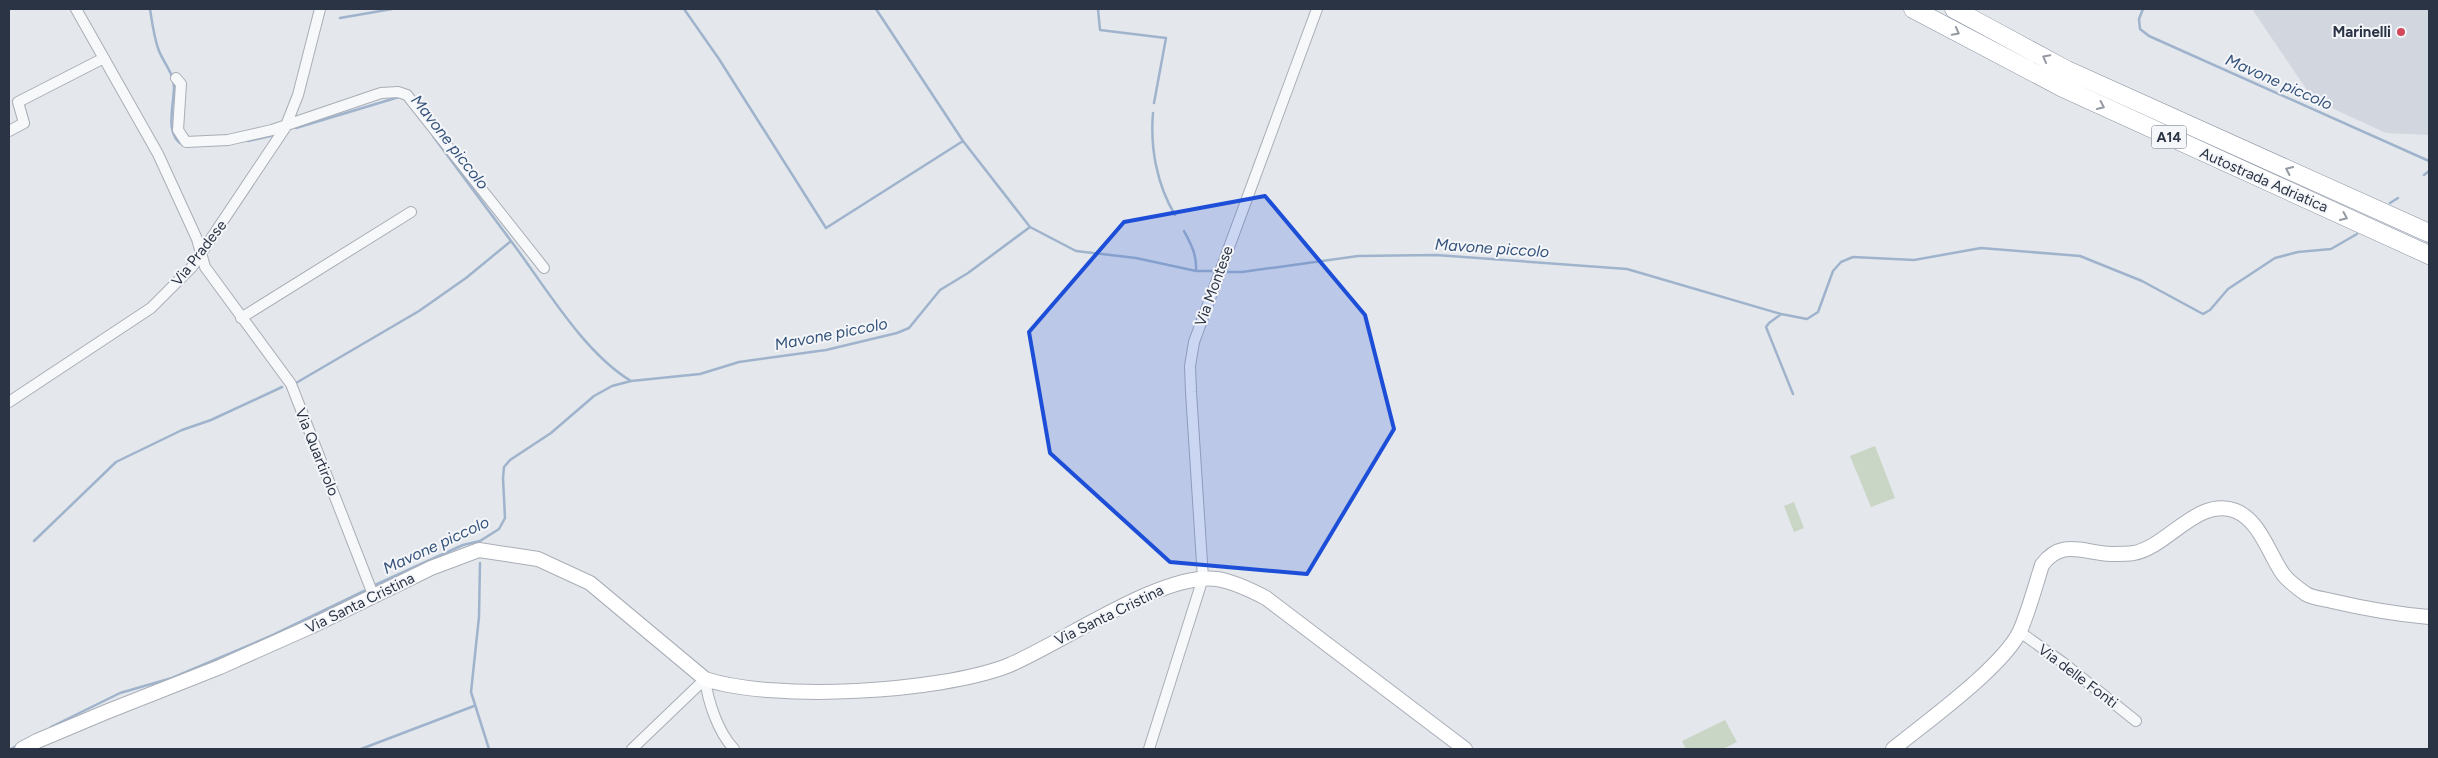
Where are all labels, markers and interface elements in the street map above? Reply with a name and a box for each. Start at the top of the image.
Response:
place label: Marinelli [2332,23,2391,41]
one-way arrow [1951,26,1960,36]
marker: Marinelli [2395,26,2407,38]
water label: Mavone piccolo [2223,50,2335,114]
one-way arrow [2042,54,2051,64]
water label: Mavone piccolo [407,91,493,193]
one-way arrow [2096,100,2105,110]
road number: A14 [2152,125,2186,148]
street label: Autostrada Adriatica [2197,144,2331,216]
one-way arrow [2285,166,2294,176]
one-way arrow [2339,210,2348,221]
street label: Via Pradese [168,216,230,290]
water label: Mavone piccolo [1434,235,1550,261]
street label: Via Montese [1191,243,1237,329]
water label: Mavone piccolo [773,314,889,354]
street label: Via Quartirolo [291,406,343,499]
water label: Mavone piccolo [380,512,492,578]
street label: Via Santa Cristina [303,569,417,637]
street label: Via Santa Cristina [1052,581,1166,649]
street label: Via delle Fonti [2035,640,2121,712]

